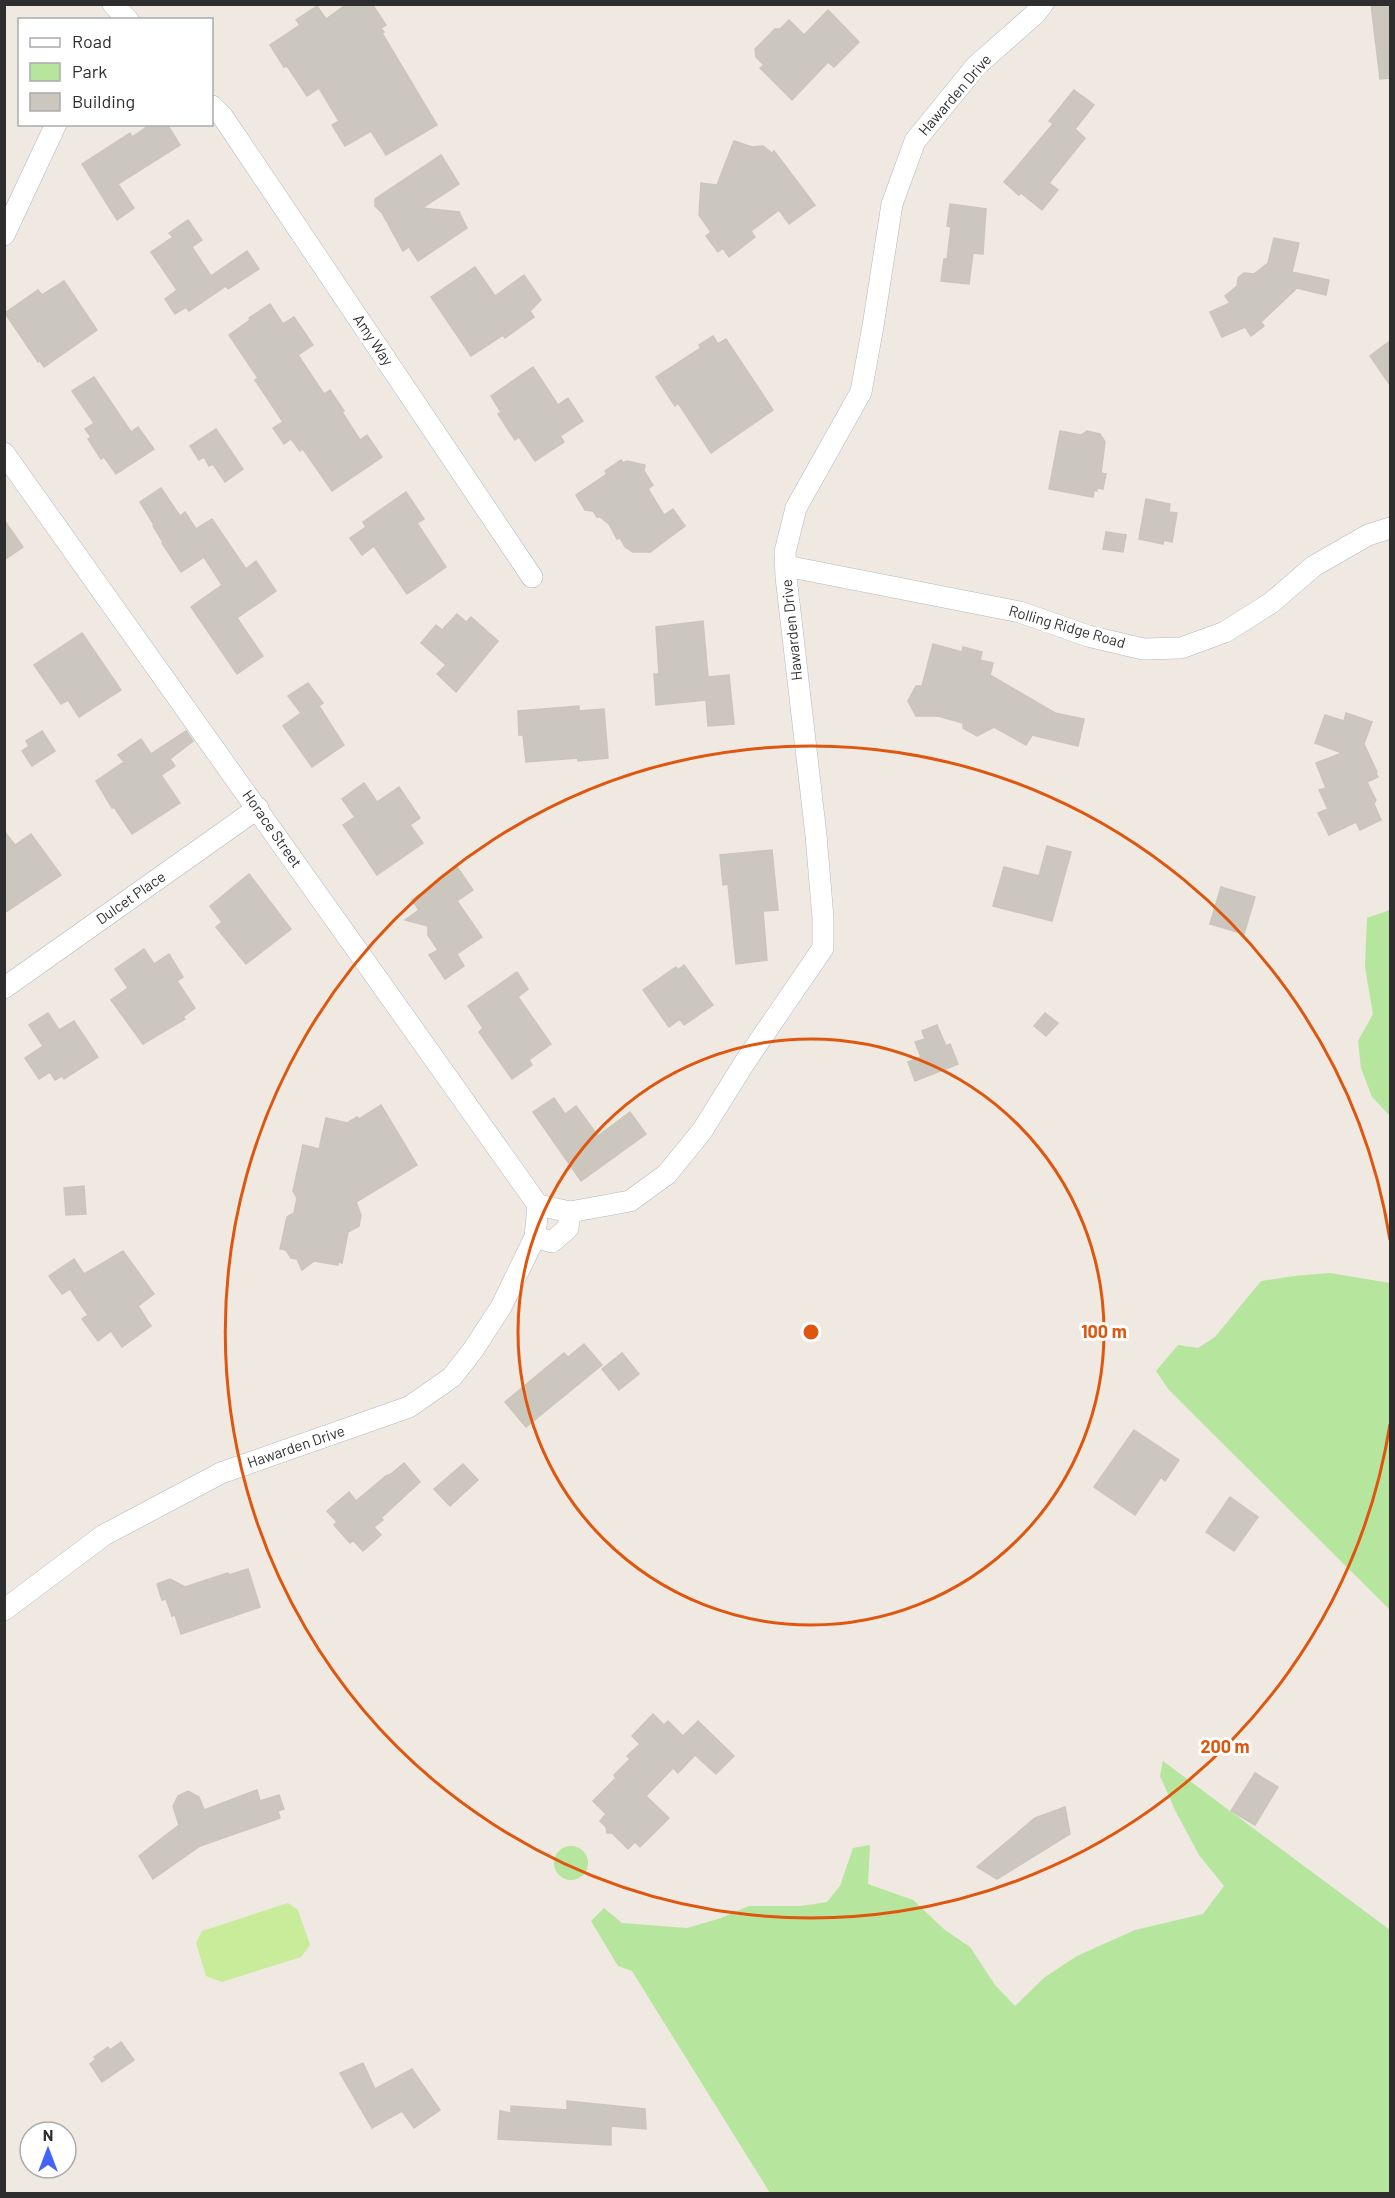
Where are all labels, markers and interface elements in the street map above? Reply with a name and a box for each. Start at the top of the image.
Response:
legend [18,18,213,126]
text: Road [72,30,112,52]
street label: Hawarden Drive [914,50,994,139]
text: Park [72,60,107,82]
text: Building [72,90,135,112]
street label: Amy Way [350,310,398,369]
street label: Hawarden Drive [777,579,805,682]
street label: Rolling Ridge Road [1007,601,1128,651]
street label: Horace Street [239,786,306,871]
street label: Dulcet Place [92,867,169,928]
text: 100 m [1081,1320,1127,1342]
centre of rings [801,1322,821,1342]
street label: Hawarden Drive [245,1421,347,1471]
text: 200 m [1200,1735,1250,1757]
north arrow [18,2120,78,2180]
text: N [43,2125,53,2144]

